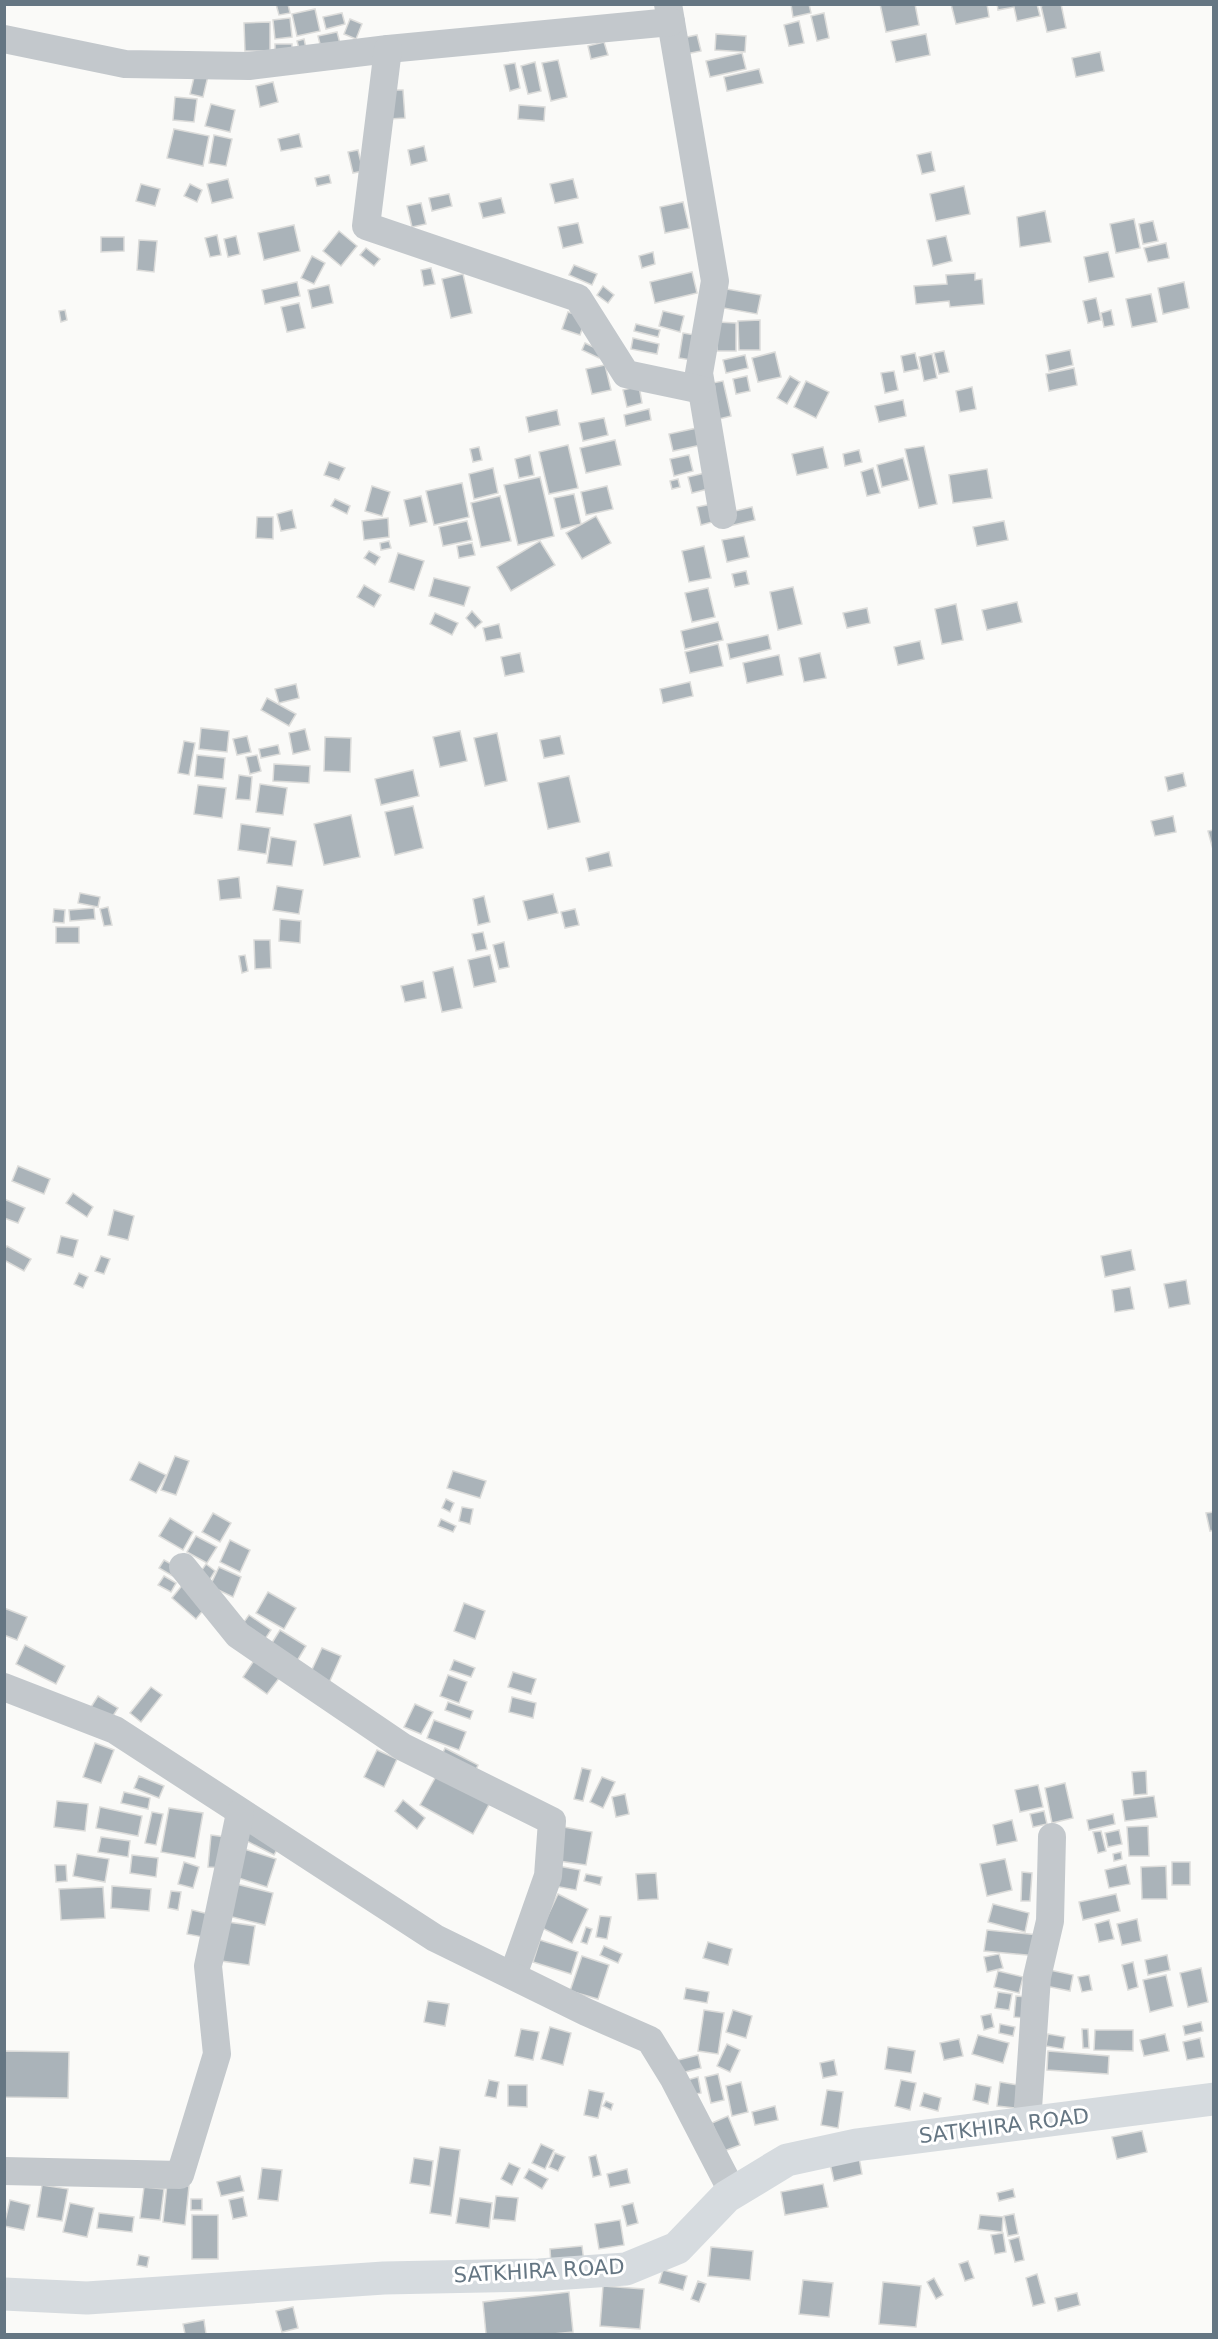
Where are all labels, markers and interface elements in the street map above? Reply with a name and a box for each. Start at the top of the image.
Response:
street label: SATKHIRA ROAD [918,2104,1090,2148]
street label: SATKHIRA ROAD [453,2255,625,2287]

